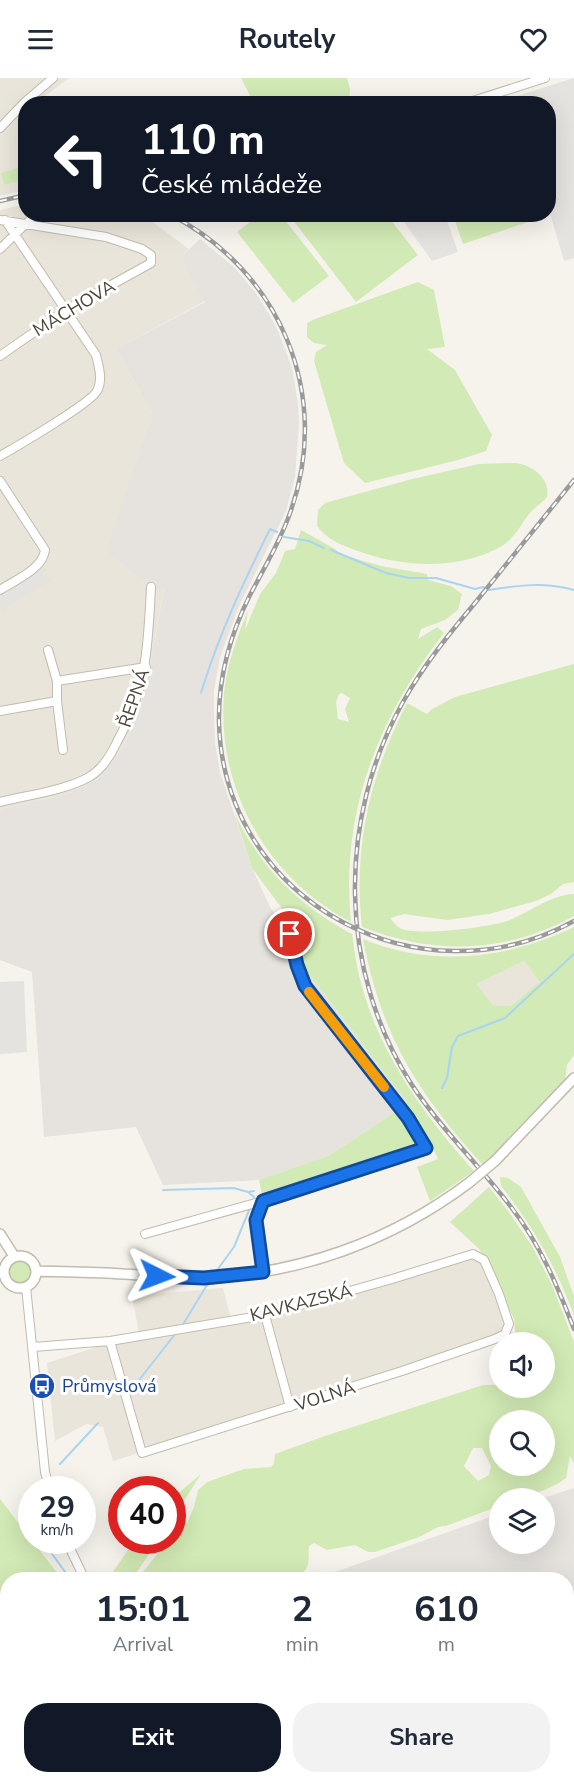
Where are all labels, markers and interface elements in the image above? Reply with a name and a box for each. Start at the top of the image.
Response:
text: Routely [239,21,335,58]
icon: menu [24,23,57,56]
icon: heart [517,23,550,56]
text: 110 m [141,112,265,169]
icon: left [42,120,120,198]
text: České mládeže [141,166,322,203]
street label: MÁCHOVA [28,274,120,342]
street label: ŘEPNÁ [113,666,155,730]
pin [264,908,315,959]
icon: arrive [273,917,306,950]
position arrow [125,1244,189,1308]
street label: KAVKAZSKÁ [247,1279,355,1327]
map controls [489,1332,555,1554]
button: sound [489,1332,555,1398]
bus stop icon: Průmyslová [27,1371,57,1401]
place label: Průmyslová [62,1374,157,1398]
street label: VOLNÁ [291,1375,358,1417]
button: search [489,1410,555,1476]
speed limit sign: 40 [108,1476,186,1554]
text: 29 [39,1487,75,1528]
button: layers [489,1488,555,1554]
text: km/h [40,1520,74,1540]
text: 15:01 [95,1585,191,1634]
text: 2 [291,1585,313,1634]
text: 610 [414,1585,479,1634]
text: Arrival [113,1631,173,1658]
text: min [286,1631,319,1658]
text: m [438,1631,455,1658]
button: Exit [24,1703,281,1772]
button: Share [293,1703,550,1772]

